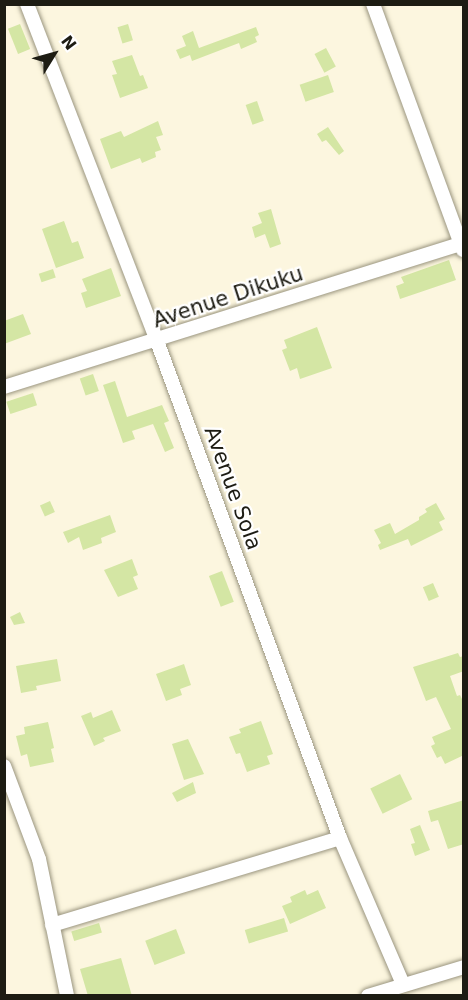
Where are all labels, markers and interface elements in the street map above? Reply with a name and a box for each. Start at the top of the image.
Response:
north arrow [24,24,84,84]
text: N [57,32,80,54]
street label: Avenue Dikuku [150,261,306,333]
street label: Avenue Sola [199,423,267,553]

